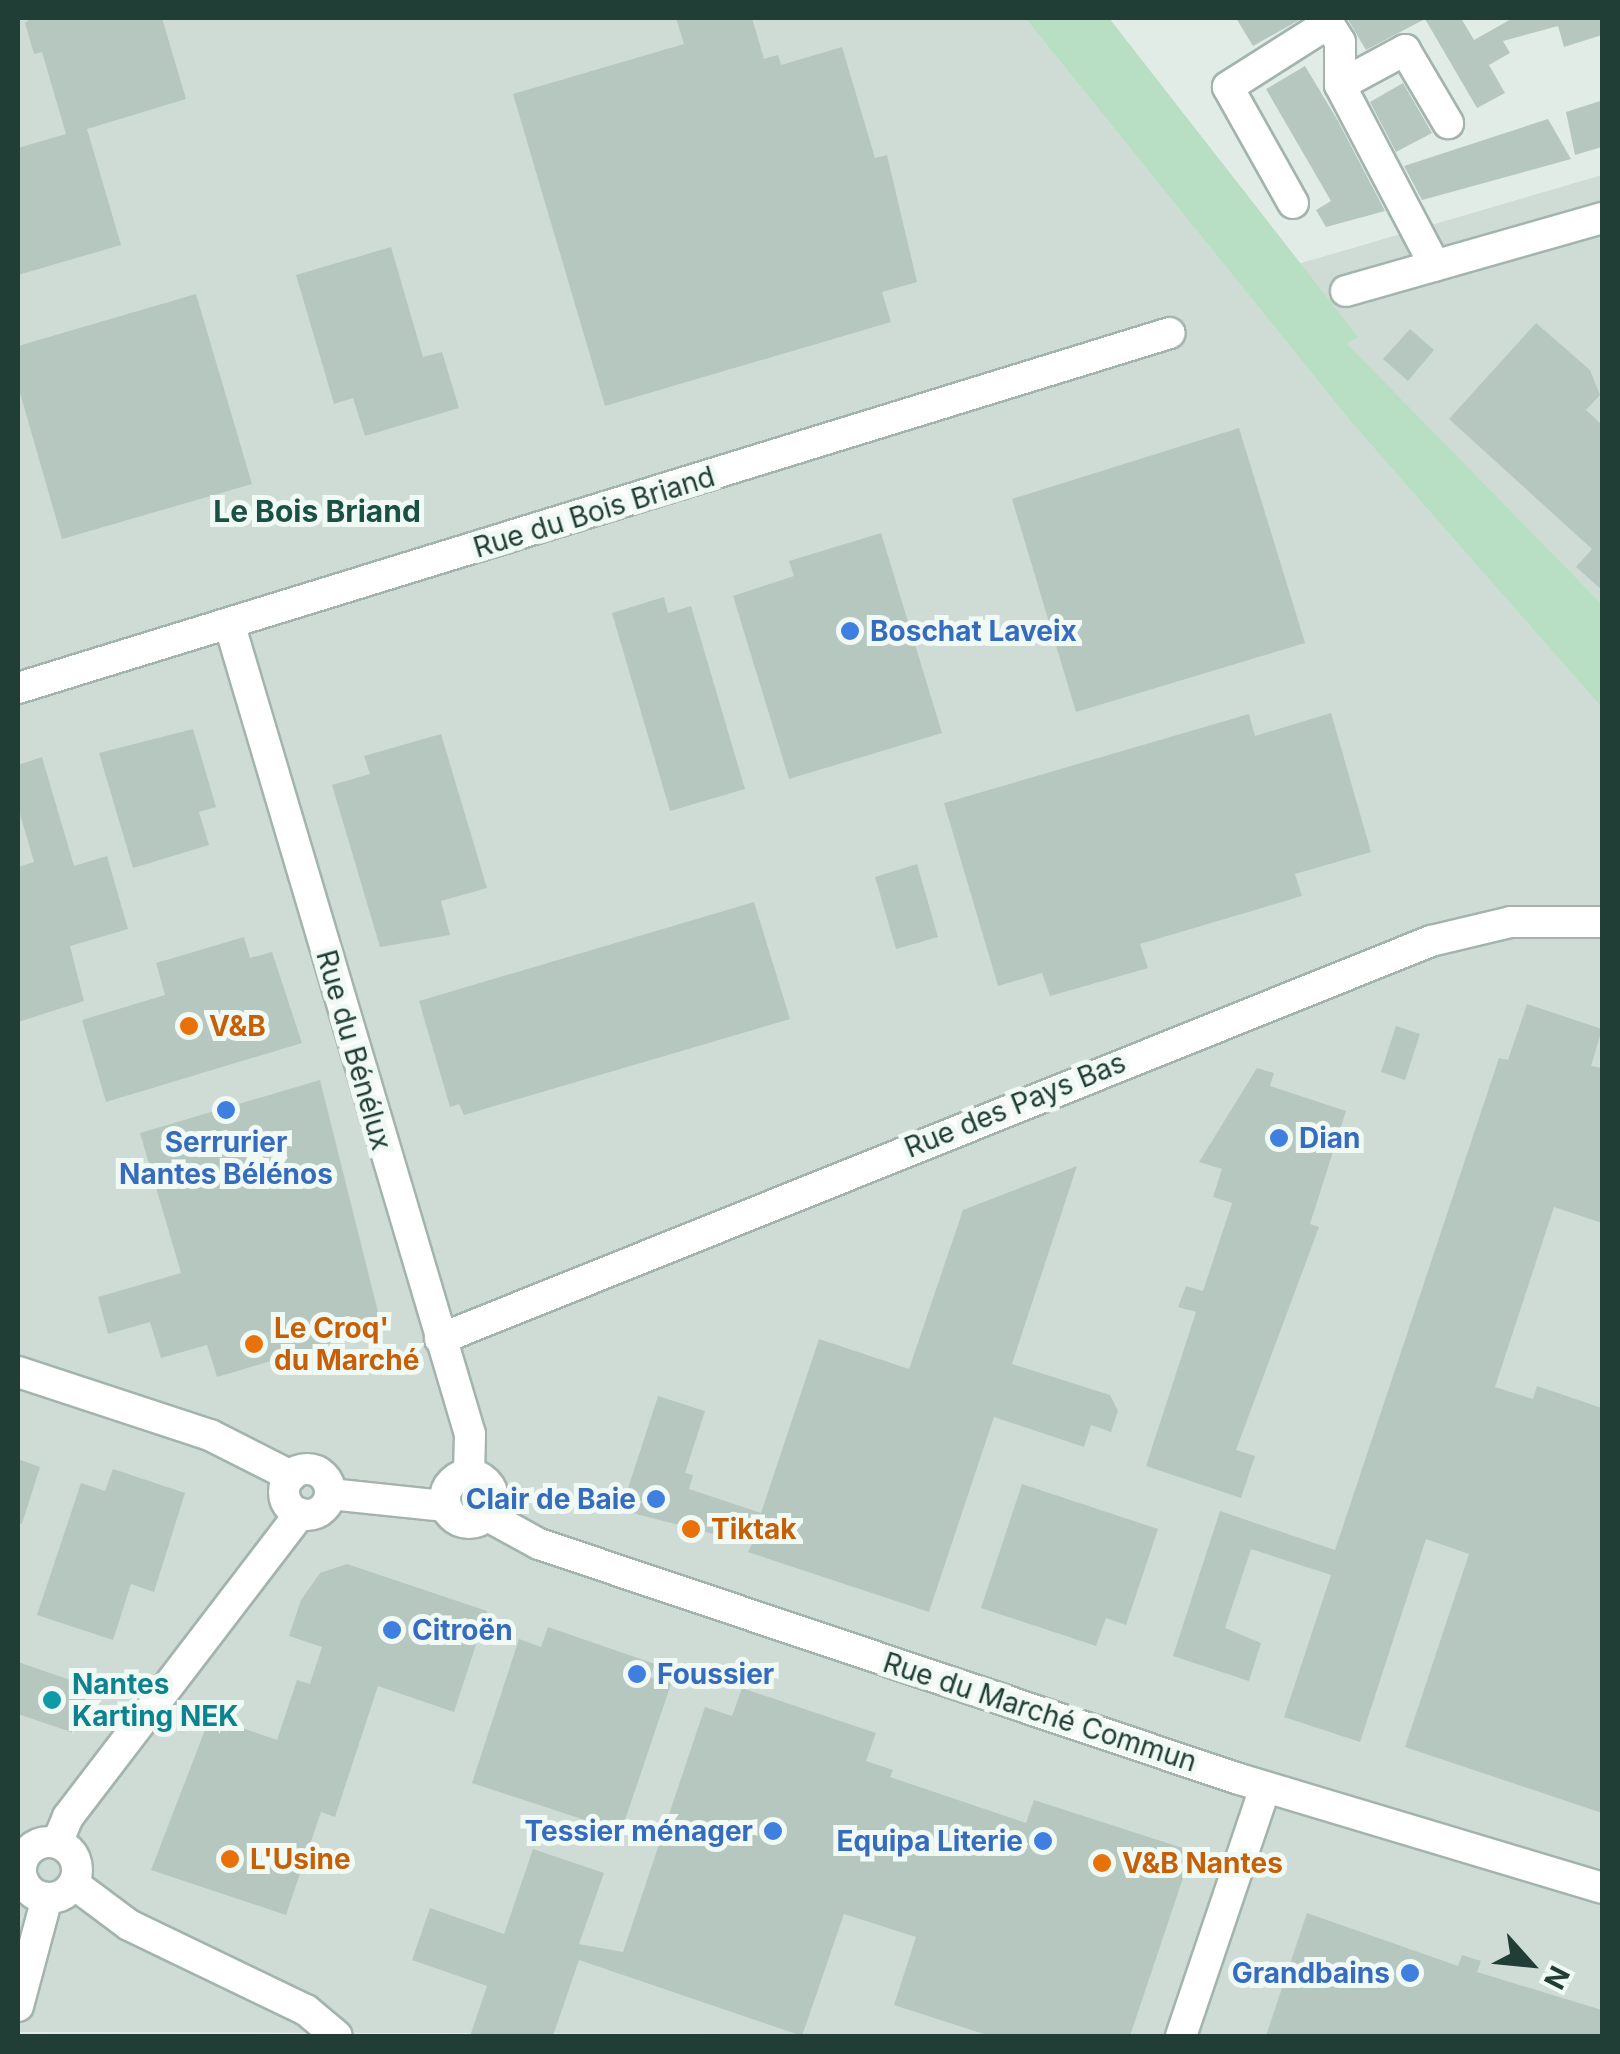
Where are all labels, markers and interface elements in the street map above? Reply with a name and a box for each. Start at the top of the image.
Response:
street label: Rue du Bois Briand [469,459,719,565]
district label: Le Bois Briand [213,493,421,529]
place label: Boschat Laveix [870,614,1077,648]
marker: Boschat Laveix [839,620,861,642]
street label: Rue du Bénélux [309,946,399,1154]
place label: V&B [209,1009,266,1043]
marker: V&B [178,1015,200,1037]
street label: Rue des Pays Bas [900,1045,1130,1165]
marker: Serrurier Nantes Bélénos [215,1099,237,1121]
place label: Dian [1299,1121,1360,1155]
place label: Serrurier Nantes Bélénos [119,1125,333,1191]
marker: Dian [1268,1127,1290,1149]
place label: Le Croq' du Marché [274,1311,419,1377]
marker: Le Croq' du Marché [243,1333,265,1355]
place label: Clair de Baie [466,1482,636,1516]
marker: Clair de Baie [645,1488,667,1510]
place label: Tiktak [711,1512,796,1546]
marker: Tiktak [680,1518,702,1540]
place label: Citroën [412,1613,513,1647]
marker: Citroën [381,1619,403,1641]
street label: Rue du Marché Commun [879,1645,1201,1779]
place label: Foussier [657,1657,774,1691]
marker: Foussier [626,1663,648,1685]
place label: Nantes Karting NEK [72,1667,238,1733]
marker: Nantes Karting NEK [41,1689,63,1711]
place label: Tessier ménager [524,1814,753,1848]
marker: Tessier ménager [762,1820,784,1842]
place label: Equipa Literie [837,1824,1023,1858]
marker: Equipa Literie [1032,1830,1054,1852]
place label: L'Usine [250,1842,351,1876]
place label: V&B Nantes [1122,1846,1283,1880]
marker: L'Usine [219,1848,241,1870]
marker: V&B Nantes [1091,1852,1113,1874]
north arrow [1480,1914,1580,2014]
place label: Grandbains [1232,1956,1390,1990]
text: N [1537,1960,1577,1995]
marker: Grandbains [1399,1962,1421,1984]

